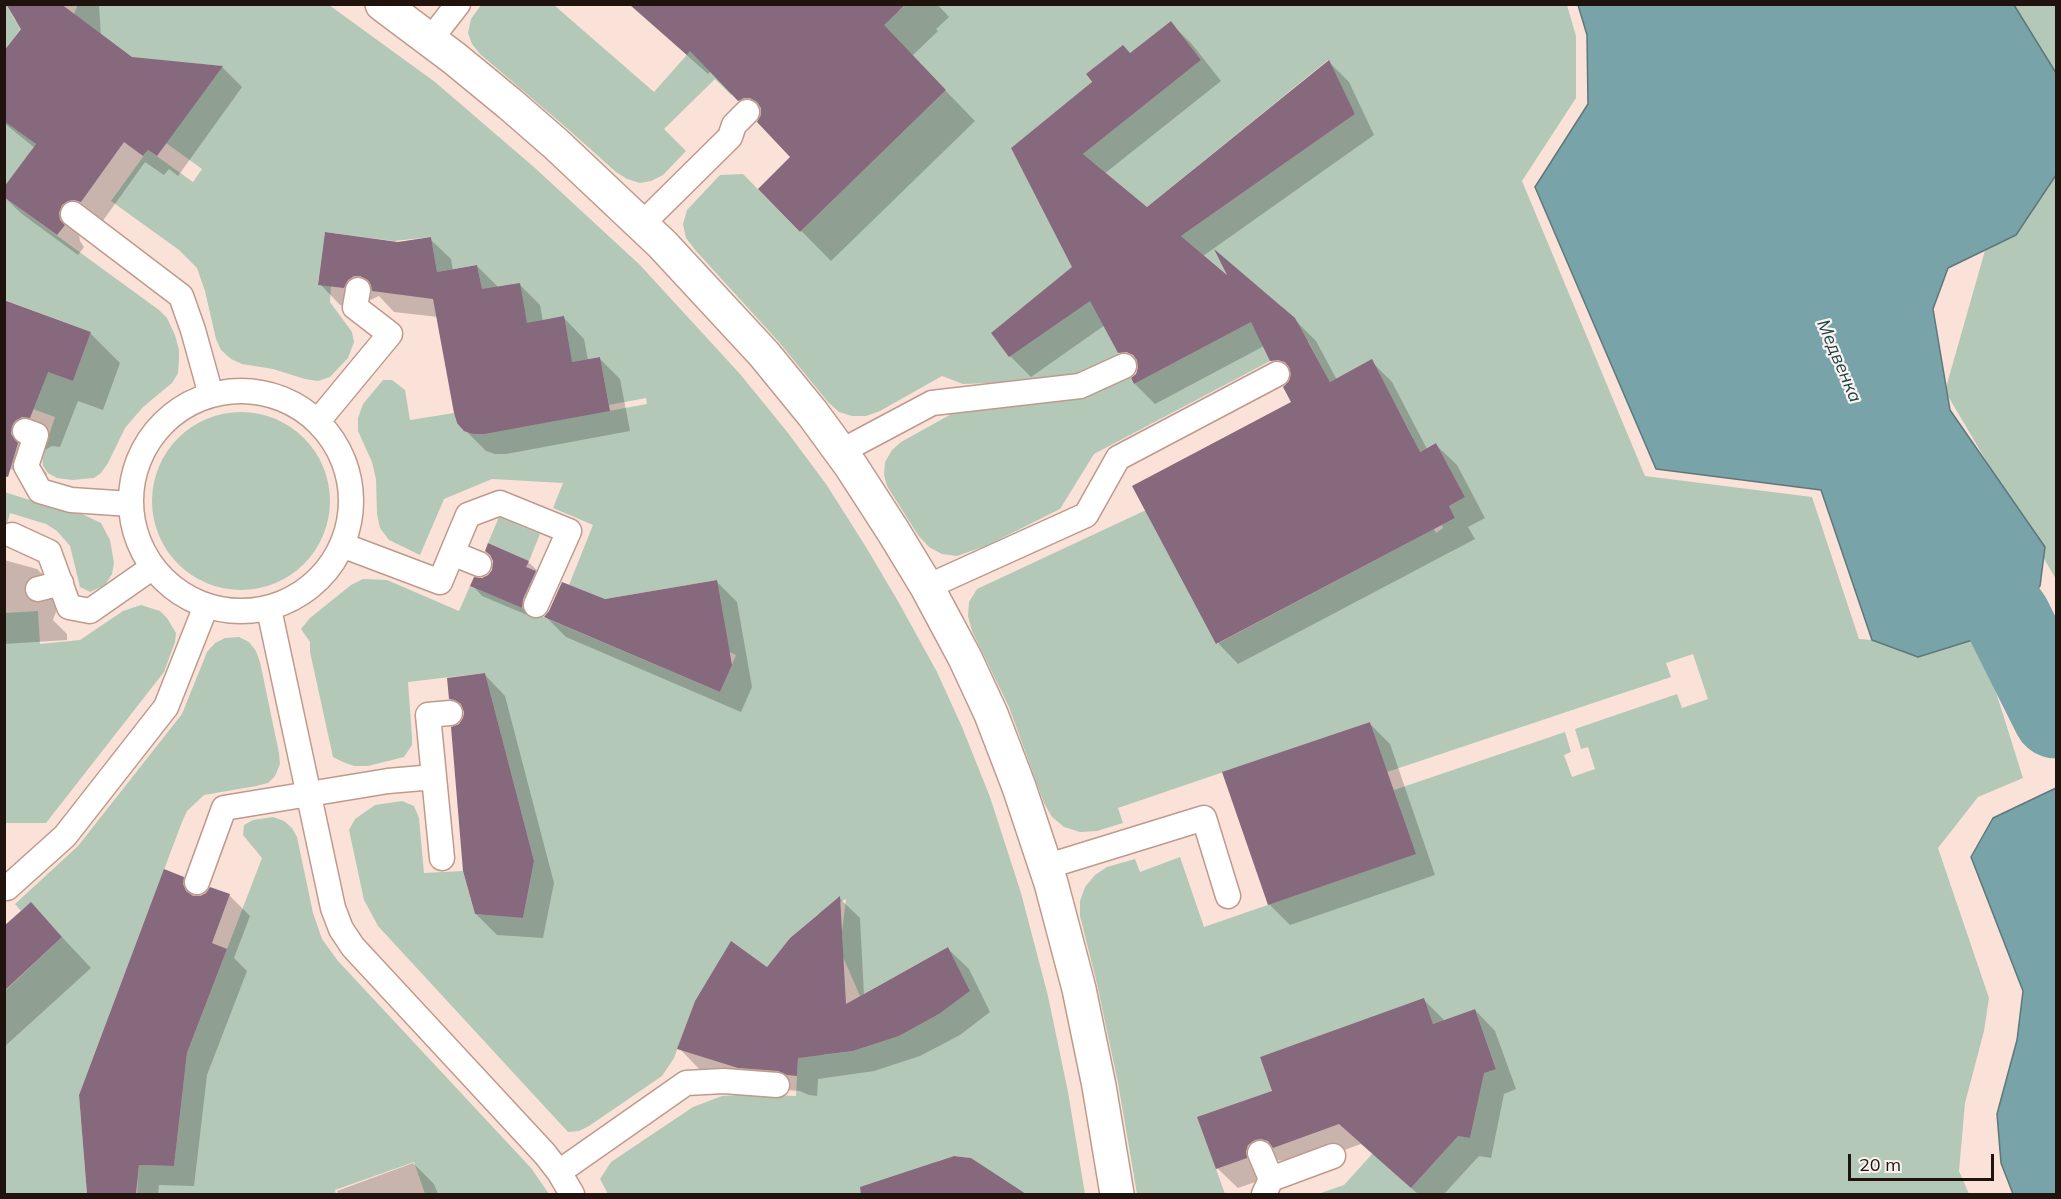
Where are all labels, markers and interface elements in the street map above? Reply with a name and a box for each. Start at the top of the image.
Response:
water label: Медвенка [1812,316,1866,406]
scale bar [1851,1142,1996,1180]
text: 20 m [1859,1153,1901,1176]

